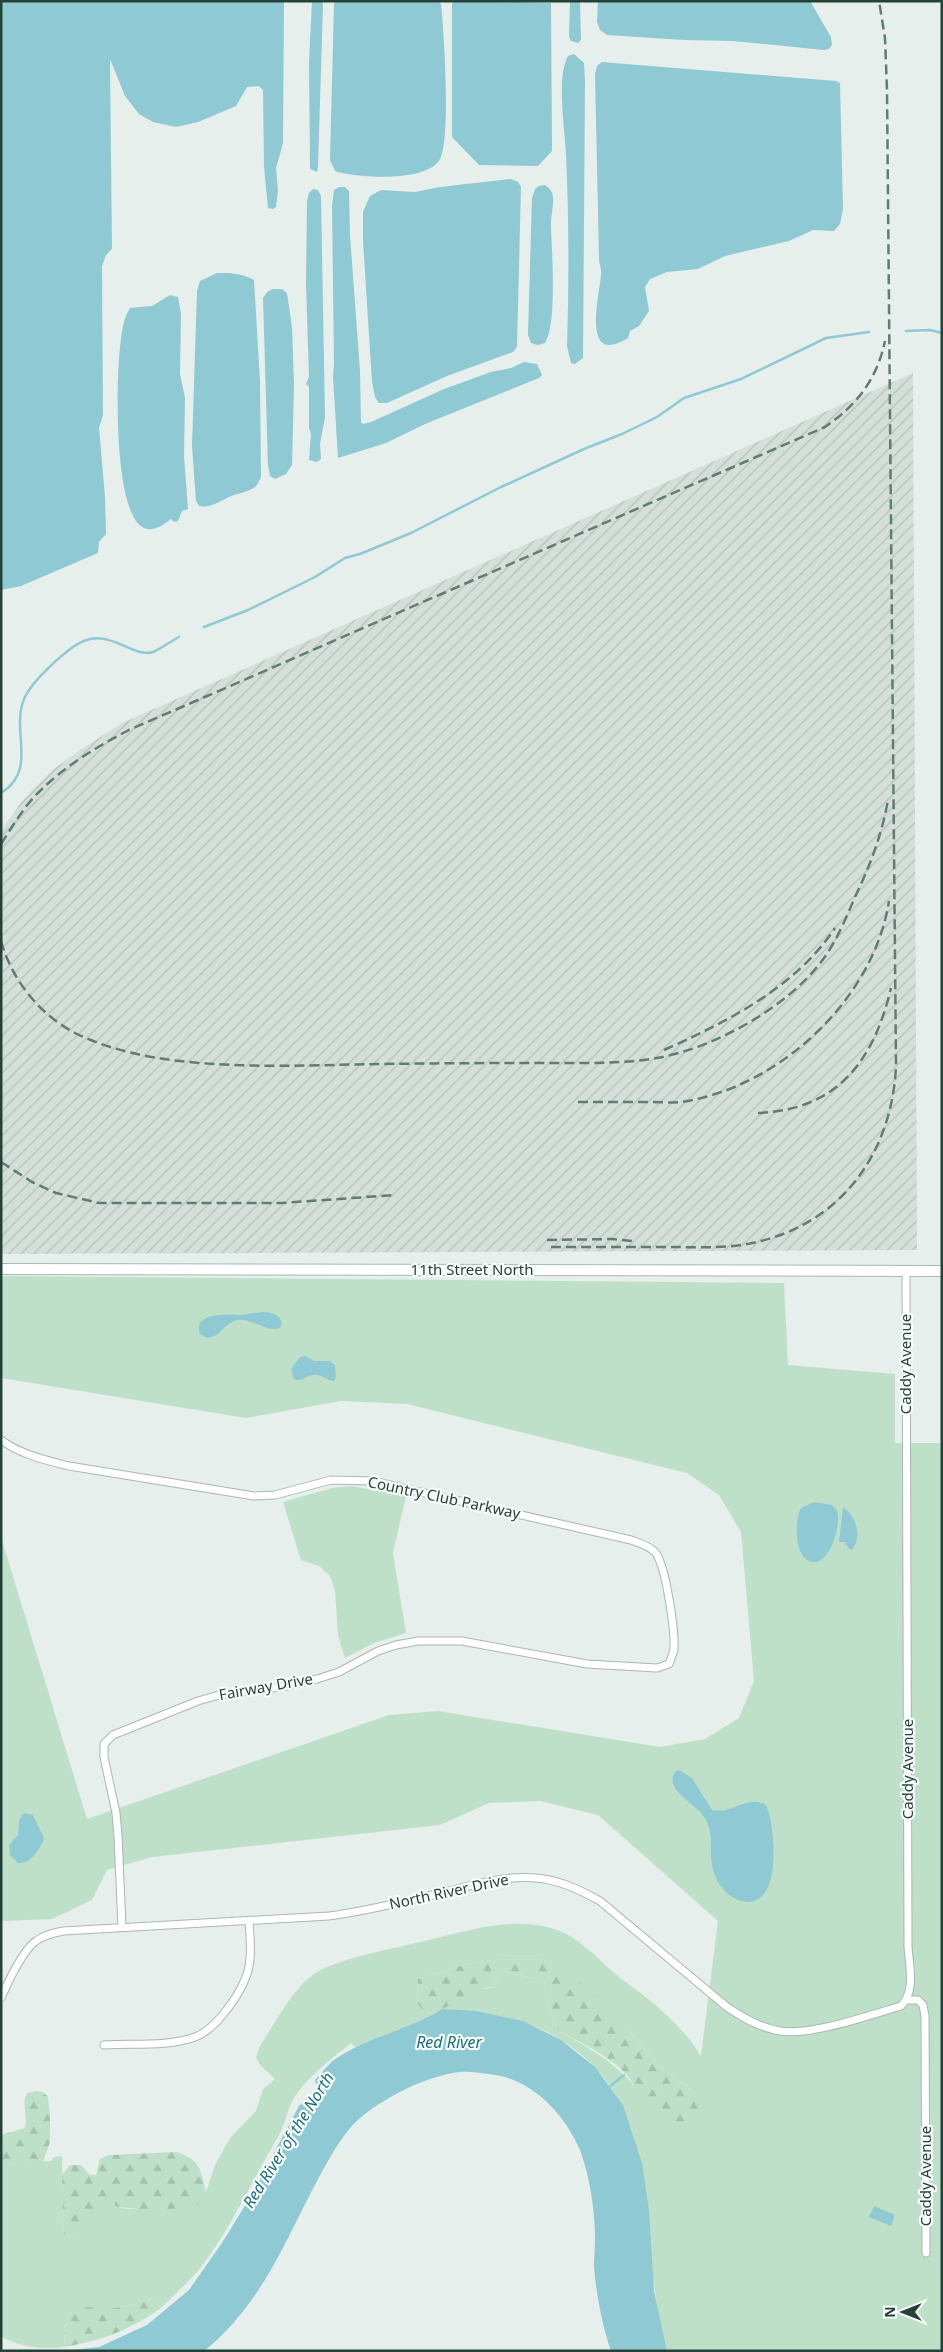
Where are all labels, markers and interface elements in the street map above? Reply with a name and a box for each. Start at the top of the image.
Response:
street label: 11th Street North [411,1259,533,1279]
street label: Caddy Avenue [895,1314,915,1414]
street label: Country Club Parkway [366,1471,523,1523]
street label: Fairway Drive [217,1668,314,1704]
street label: Caddy Avenue [897,1719,917,1819]
street label: North River Drive [387,1869,510,1913]
water label: Red River [416,2031,482,2053]
water label: Red River of the North [237,2068,339,2212]
street label: Caddy Avenue [915,2126,935,2226]
north arrow [878,2287,928,2337]
text: N [880,2306,899,2318]

